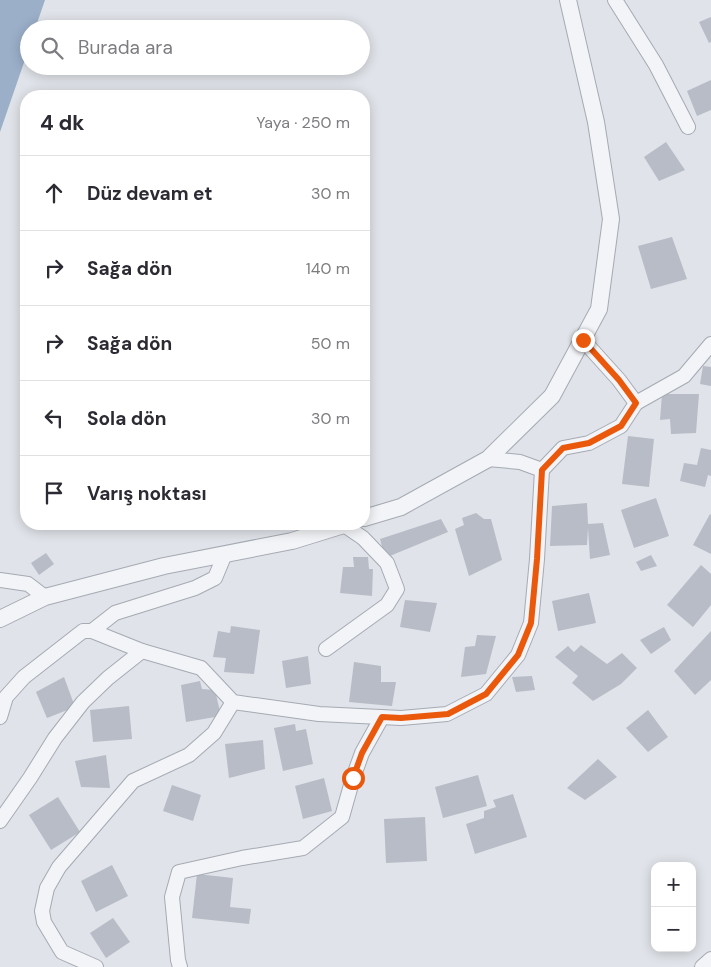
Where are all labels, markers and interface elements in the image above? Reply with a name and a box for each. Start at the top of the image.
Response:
search box [20,20,370,75]
icon: search [38,34,66,62]
text: Burada ara [78,35,173,60]
text: 4 dk [40,109,84,137]
text: Yaya · 250 m [256,112,350,133]
icon: ahead [40,179,68,207]
text: Düz devam et [87,181,213,206]
text: 30 m [311,183,350,204]
icon: right [40,254,68,282]
text: Sağa dön [87,256,172,281]
text: 140 m [306,258,350,279]
icon: right [40,329,68,357]
route end [572,329,595,352]
text: Sağa dön [87,331,172,356]
text: 50 m [311,333,350,354]
icon: left [40,404,68,432]
text: Sola dön [87,406,167,431]
text: 30 m [311,408,350,429]
icon: arrive [40,479,68,507]
text: Varış noktası [87,481,207,506]
route start [342,767,365,790]
map controls [651,862,696,952]
button: + [651,862,696,907]
button: − [651,907,696,952]

